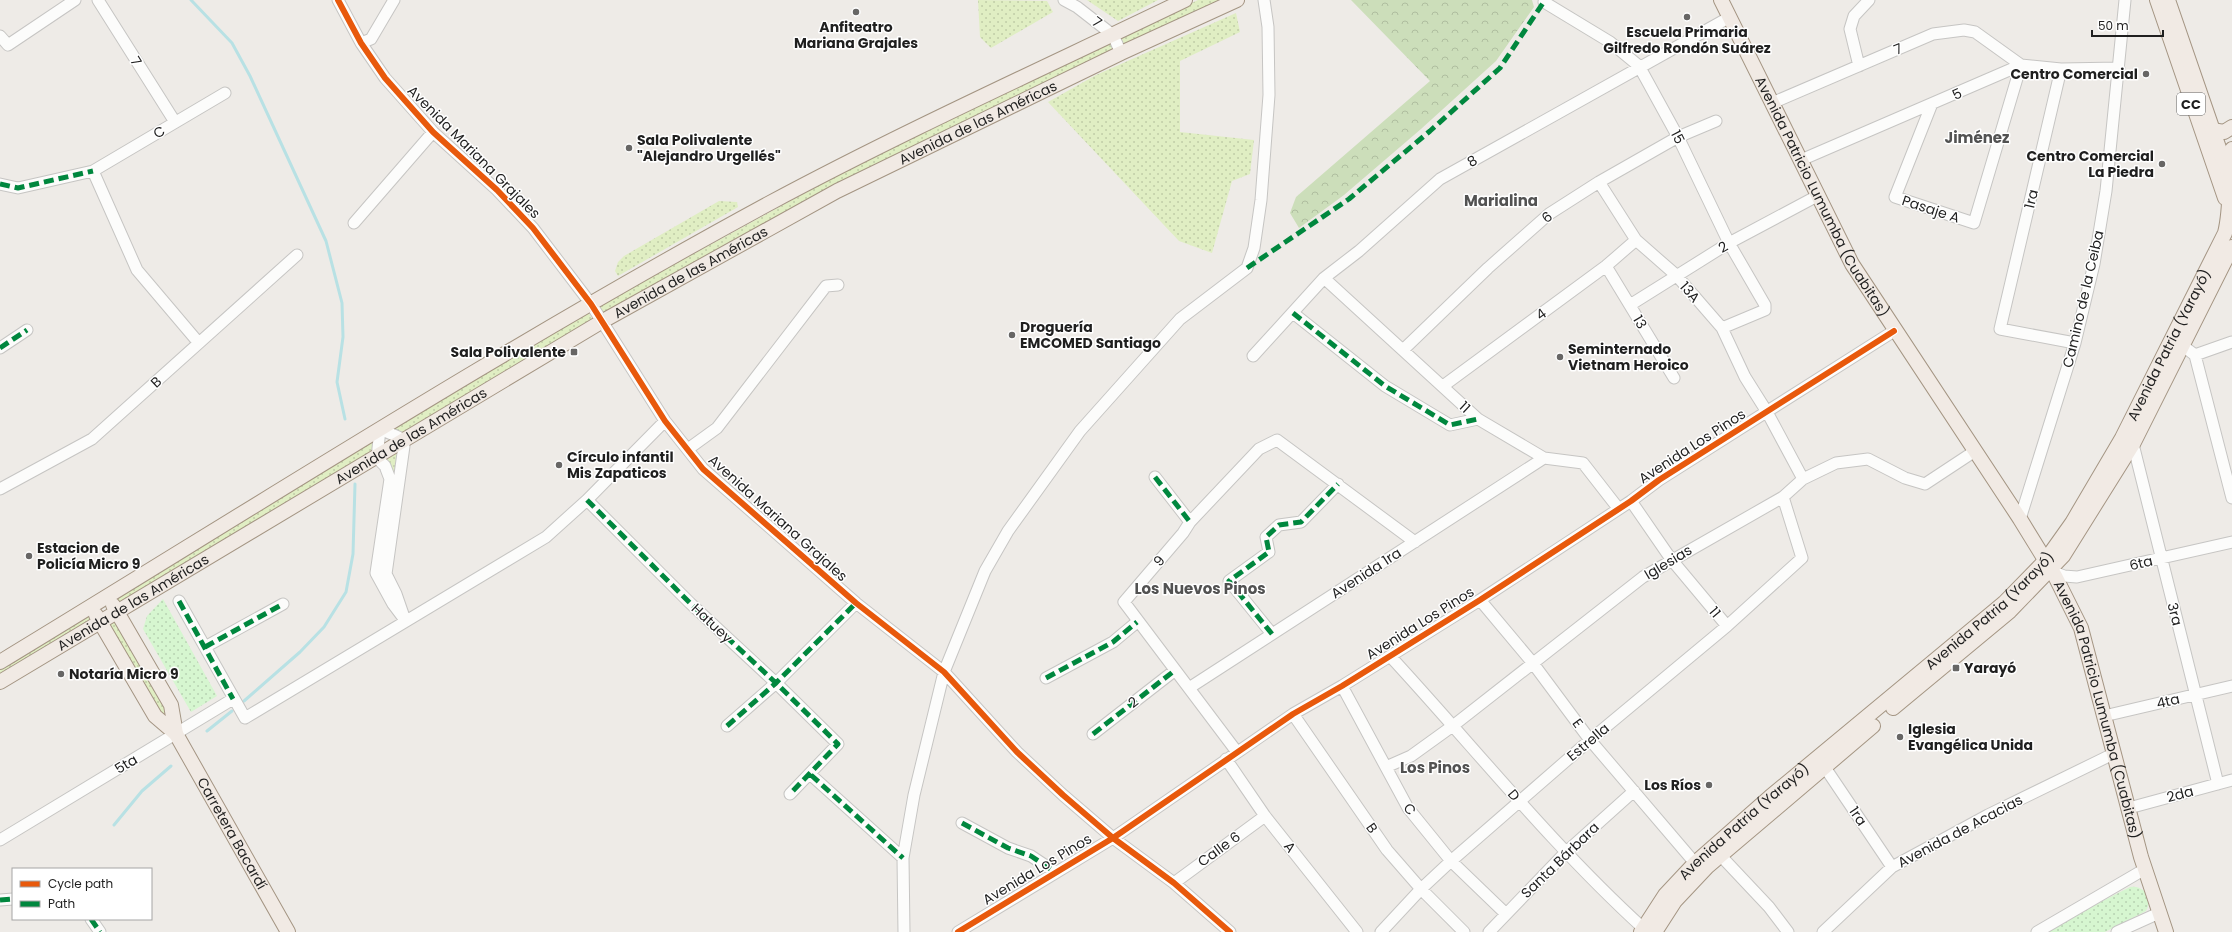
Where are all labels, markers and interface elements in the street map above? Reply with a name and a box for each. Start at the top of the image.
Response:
marker: Anfiteatro Mariana Grajales [851,7,861,17]
street label: 7 [1088,12,1106,32]
marker: Escuela Primaria Gilfredo Rondón Suárez [1682,12,1692,22]
scale bar [2092,12,2163,38]
place label: Anfiteatro Mariana Grajales [794,17,918,53]
text: 50 m [2098,17,2129,34]
place label: Escuela Primaria Gilfredo Rondón Suárez [1603,22,1771,58]
street label: 7 [1891,38,1906,60]
street label: 7 [125,52,147,70]
place label: Centro Comercial [2010,64,2138,84]
marker: Centro Comercial [2141,69,2151,79]
street label: Avenida Patricio Lumumba (Cuabitas) [1750,73,1894,320]
street label: Avenida de las Américas [895,76,1060,170]
street label: Avenida Mariana Grajales [403,81,545,223]
street label: 5 [1949,83,1965,105]
road number: CC [2177,93,2205,115]
street label: C [149,121,169,143]
street label: 15 [1666,127,1690,147]
district label: Jiménez [1944,127,2010,148]
place label: Sala Polivalente "Alejandro Urgellés" [637,130,781,166]
marker: Sala Polivalente "Alejandro Urgellés" [624,143,634,153]
place label: Centro Comercial La Piedra [2026,146,2154,182]
street label: 8 [1463,150,1481,172]
marker: Centro Comercial La Piedra [2157,159,2167,169]
street label: 1ra [2019,187,2043,211]
district label: Marialina [1464,190,1538,211]
street label: Pasaje A [1900,190,1962,228]
street label: 6 [1537,206,1557,228]
street label: Avenida de las Américas [610,221,771,323]
street label: Camino de la Ceiba [2057,228,2109,370]
street label: 2 [1715,236,1731,258]
street label: Avenida Patria (Yarayó) [2122,265,2215,424]
street label: 13A [1675,277,1705,307]
street label: 4 [1532,303,1551,325]
street label: 13 [1628,311,1652,333]
place label: Droguería EMCOMED Santiago [1020,317,1161,353]
marker: Droguería EMCOMED Santiago [1007,330,1017,340]
place label: Seminternado Vietnam Heroico [1568,339,1689,375]
place label: Sala Polivalente [451,342,566,362]
marker: Sala Polivalente [569,347,579,357]
marker: Seminternado Vietnam Heroico [1555,352,1565,362]
street label: B [146,372,166,392]
street label: Avenida de las Américas [331,383,490,489]
street label: 11 [1455,397,1475,417]
street label: Avenida Los Pinos [1635,404,1749,488]
place label: Círculo infantil Mis Zapaticos [567,447,674,483]
street label: Avenida Mariana Grajales [704,450,852,586]
marker: Círculo infantil Mis Zapaticos [554,460,564,470]
place label: Estacion de Policía Micro 9 [37,538,140,574]
street label: Iglesias [1640,540,1696,584]
street label: Avenida 1ra [1327,543,1405,603]
street label: Avenida Patria (Yarayó) [1921,547,2055,673]
street label: Avenida de las Américas [53,549,213,656]
marker: Estacion de Policía Micro 9 [24,551,34,561]
street label: 9 [1149,551,1169,571]
street label: 6ta [2127,551,2155,575]
street label: Avenida Patricio Lumumba (Cuabitas) [2049,577,2146,841]
district label: Los Nuevos Pinos [1134,578,1266,599]
street label: Avenida Los Pinos [1362,582,1478,664]
street label: Hatuey [687,599,737,647]
street label: 3ra [2163,600,2187,628]
street label: 11 [1704,602,1726,622]
place label: Yarayó [1964,660,2016,676]
marker: Yarayó [1951,663,1961,673]
place label: Notaría Micro 9 [69,664,179,684]
marker: Notaría Micro 9 [56,669,66,679]
street label: 4ta [2154,689,2182,713]
street label: 2 [1124,692,1142,712]
street label: E [1568,714,1588,732]
street label: Estrella [1562,718,1614,766]
place label: Iglesia Evangélica Unida [1908,719,2033,755]
marker: Iglesia Evangélica Unida [1895,732,1905,742]
street label: 5ta [111,749,141,779]
district label: Los Pinos [1400,757,1470,778]
street label: Avenida Patria (Yarayó) [1674,759,1813,884]
street label: Carretera Bacardí [192,774,272,893]
place label: Los Ríos [1644,775,1701,795]
marker: Los Ríos [1704,780,1714,790]
street label: 2da [2164,781,2196,807]
street label: D [1503,785,1525,805]
street label: Avenida de Acacias [1894,790,2026,872]
street label: C [1399,799,1421,819]
street label: 1ra [1844,802,1872,830]
street label: Santa Bárbara [1516,817,1604,903]
street label: B [1361,819,1383,837]
street label: Calle 6 [1194,827,1245,871]
street label: Avenida Los Pinos [979,829,1095,909]
street label: A [1279,837,1301,857]
legend [12,868,152,920]
text: Cycle path [48,875,113,892]
text: Path [48,895,75,912]

